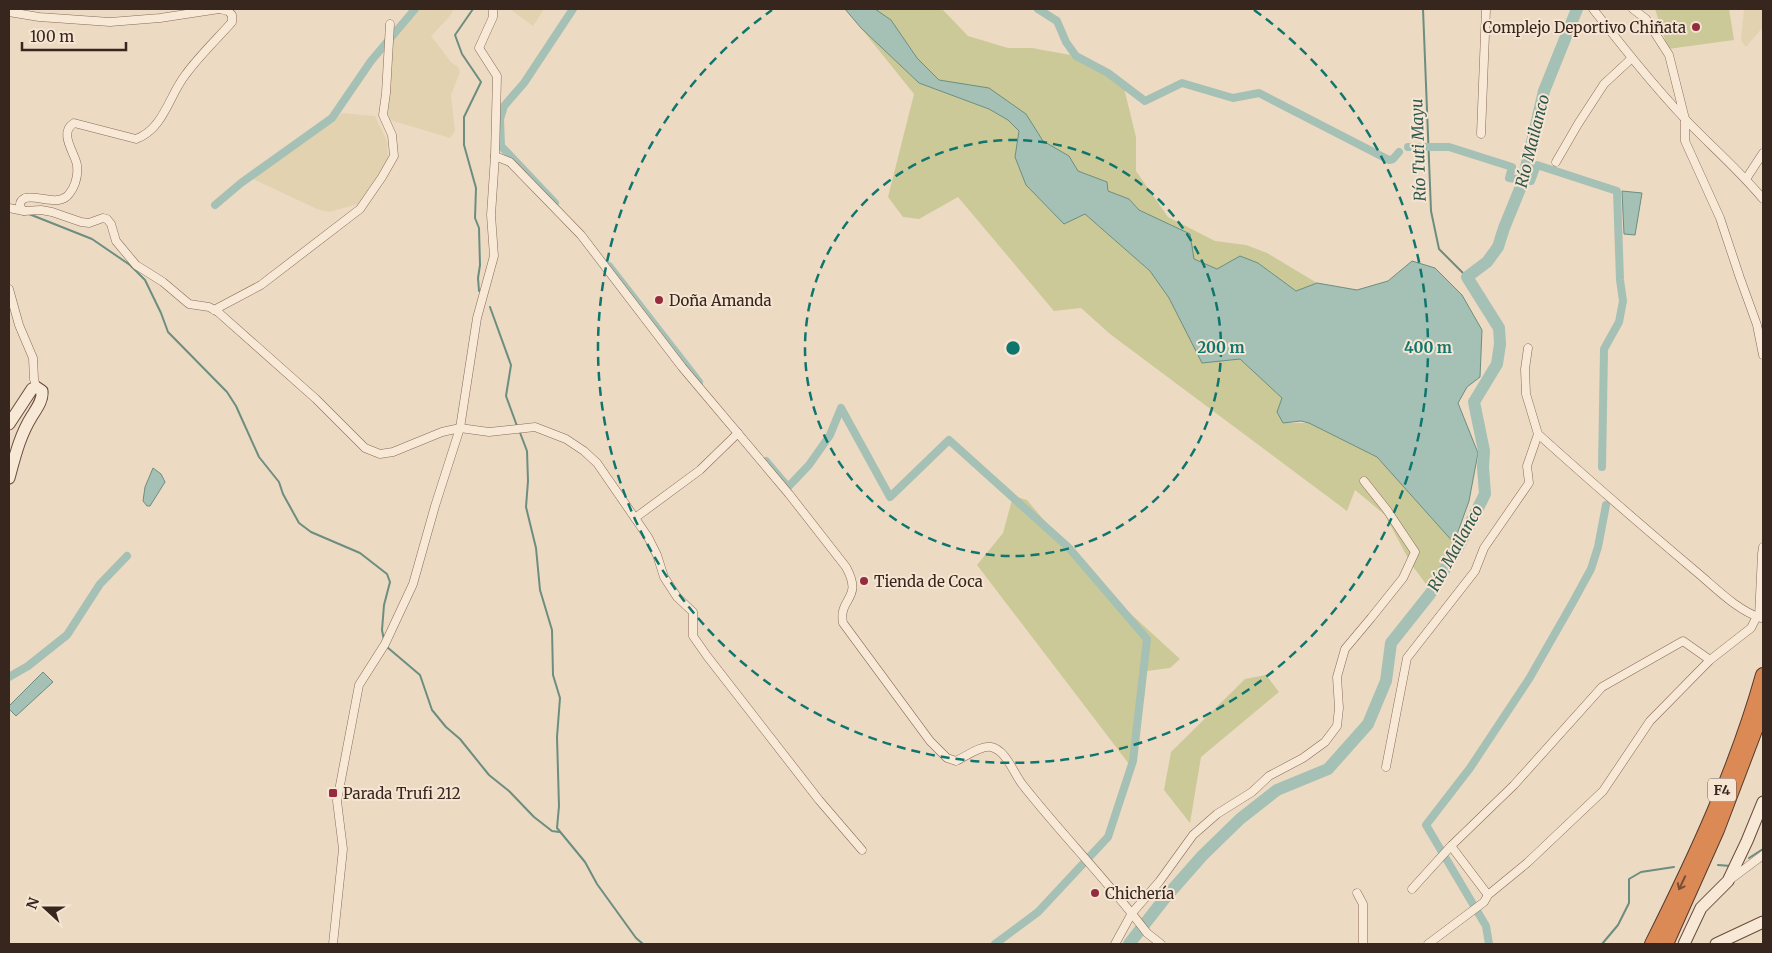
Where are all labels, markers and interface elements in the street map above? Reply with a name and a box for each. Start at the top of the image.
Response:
place label: Complejo Deportivo Chiñata [1483,18,1686,37]
scale bar [22,20,126,52]
marker: Complejo Deportivo Chiñata [1690,21,1702,33]
text: 100 m [30,27,74,46]
water label: Río Mailanco [1511,92,1553,190]
water label: Río Tuti Mayu [1406,98,1430,202]
place label: Doña Amanda [669,291,772,310]
marker: Doña Amanda [653,294,665,306]
text: 200 m [1197,338,1245,357]
text: 400 m [1404,338,1452,357]
centre of rings [1004,339,1022,357]
water label: Río Mailanco [1423,501,1487,595]
place label: Tienda de Coca [874,572,983,591]
marker: Tienda de Coca [858,575,870,587]
road number: F4 [1708,778,1736,802]
place label: Parada Trufi 212 [343,784,461,803]
marker: Parada Trufi 212 [327,787,339,799]
one-way arrow [1676,875,1686,890]
north arrow [20,883,70,933]
place label: Chichería [1105,884,1174,903]
marker: Chichería [1089,887,1101,899]
text: N [22,895,43,912]

